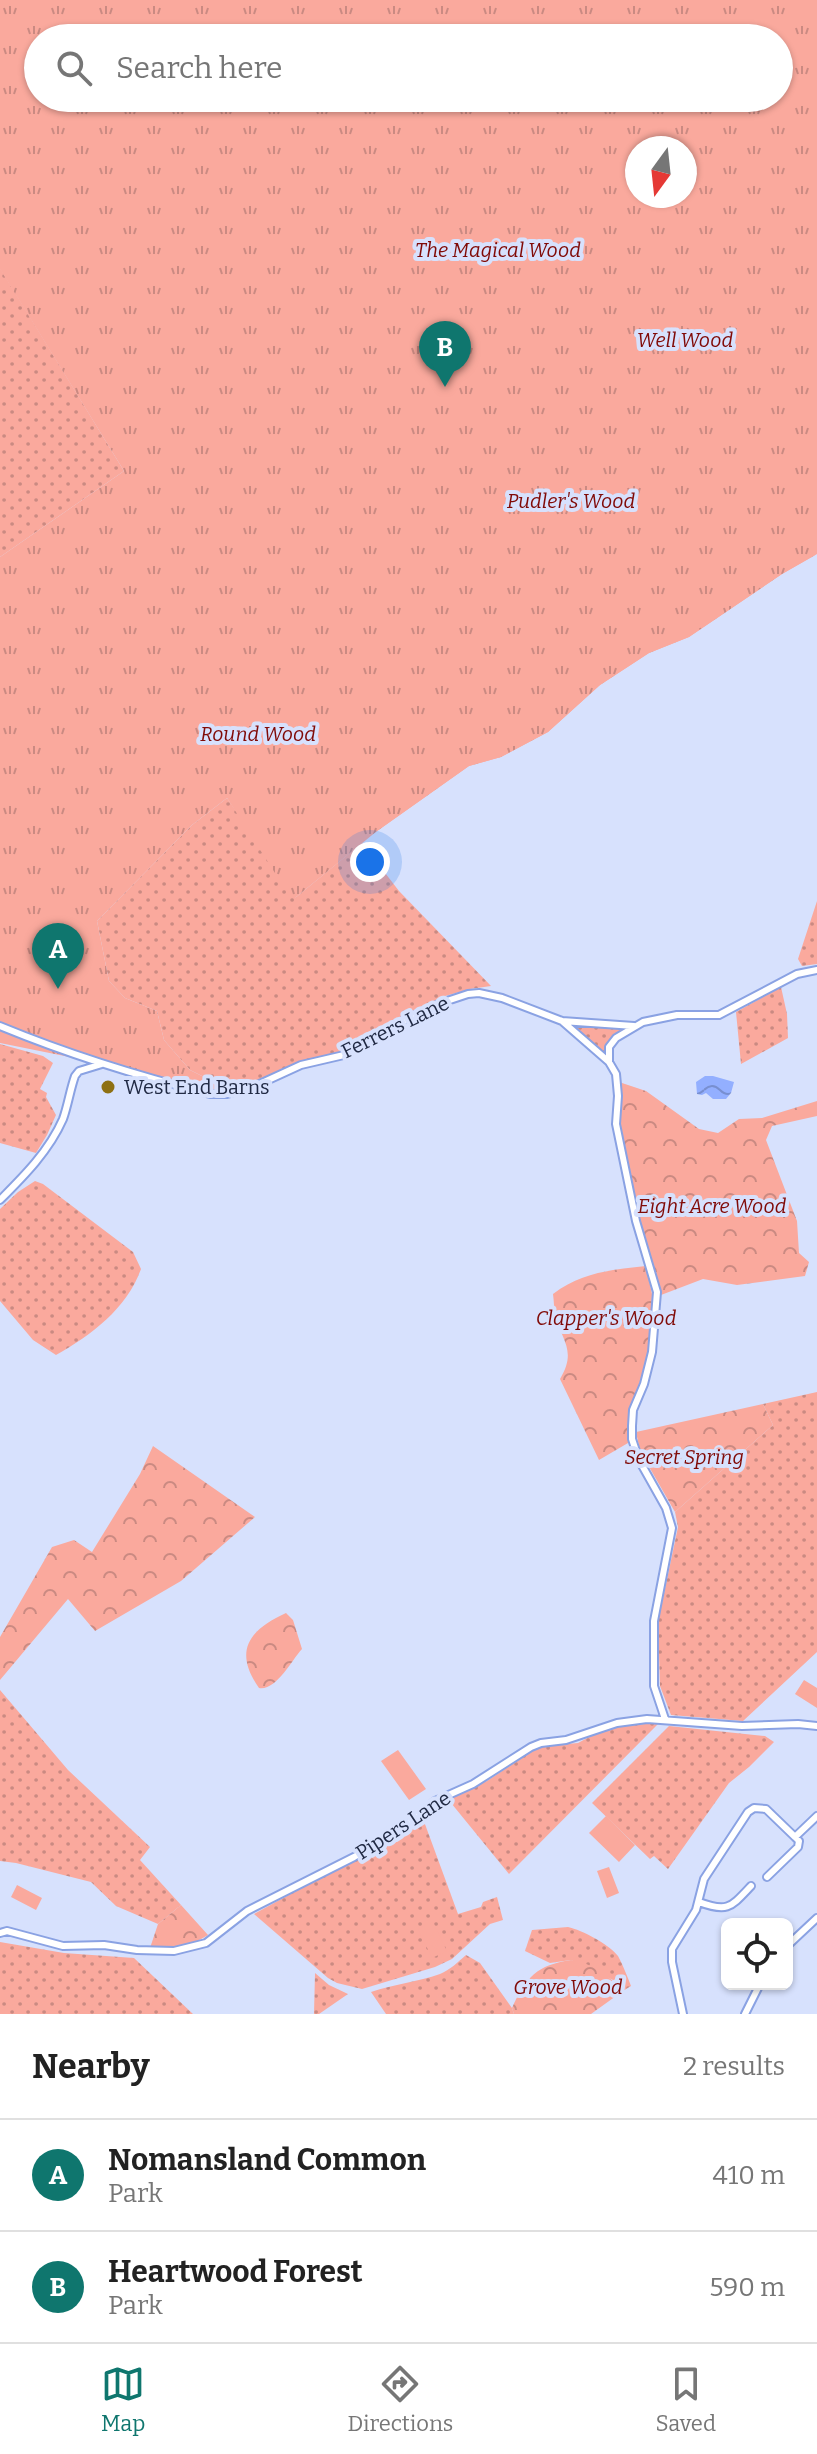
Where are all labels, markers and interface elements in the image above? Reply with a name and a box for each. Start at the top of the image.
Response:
search box [24,24,793,112]
icon: search [52,46,96,90]
text: Search here [116,50,283,86]
north arrow [625,136,697,208]
park label: The Magical Wood [415,238,581,262]
pin: B [419,321,471,387]
park label: Well Wood [637,328,733,352]
park label: Pudler's Wood [507,489,636,513]
park label: Round Wood [200,722,316,746]
your location [350,842,390,882]
pin: A [32,923,84,989]
street label: Ferrers Lane [337,991,453,1063]
place label: West End Barns [124,1075,270,1099]
marker: West End Barns [99,1078,117,1096]
park label: Eight Acre Wood [638,1194,787,1218]
park label: Clapper's Wood [536,1306,677,1330]
park label: Secret Spring [624,1445,744,1469]
street label: Pipers Lane [351,1786,455,1864]
map controls [721,1918,793,1990]
button: locate [721,1918,793,1990]
park label: Grove Wood [513,1975,623,1999]
text: Nearby [32,2046,150,2087]
text: 2 results [683,2051,785,2082]
text: Nomansland Common [108,2142,426,2178]
text: A [49,2160,67,2191]
text: 410 m [713,2160,785,2191]
text: Park [108,2178,163,2209]
text: Heartwood Forest [108,2254,363,2290]
text: B [50,2272,66,2303]
text: 590 m [709,2272,785,2303]
text: Park [108,2290,163,2321]
tab: Map [101,2362,145,2437]
tab: Directions [348,2362,453,2437]
tab: Saved [656,2362,716,2437]

